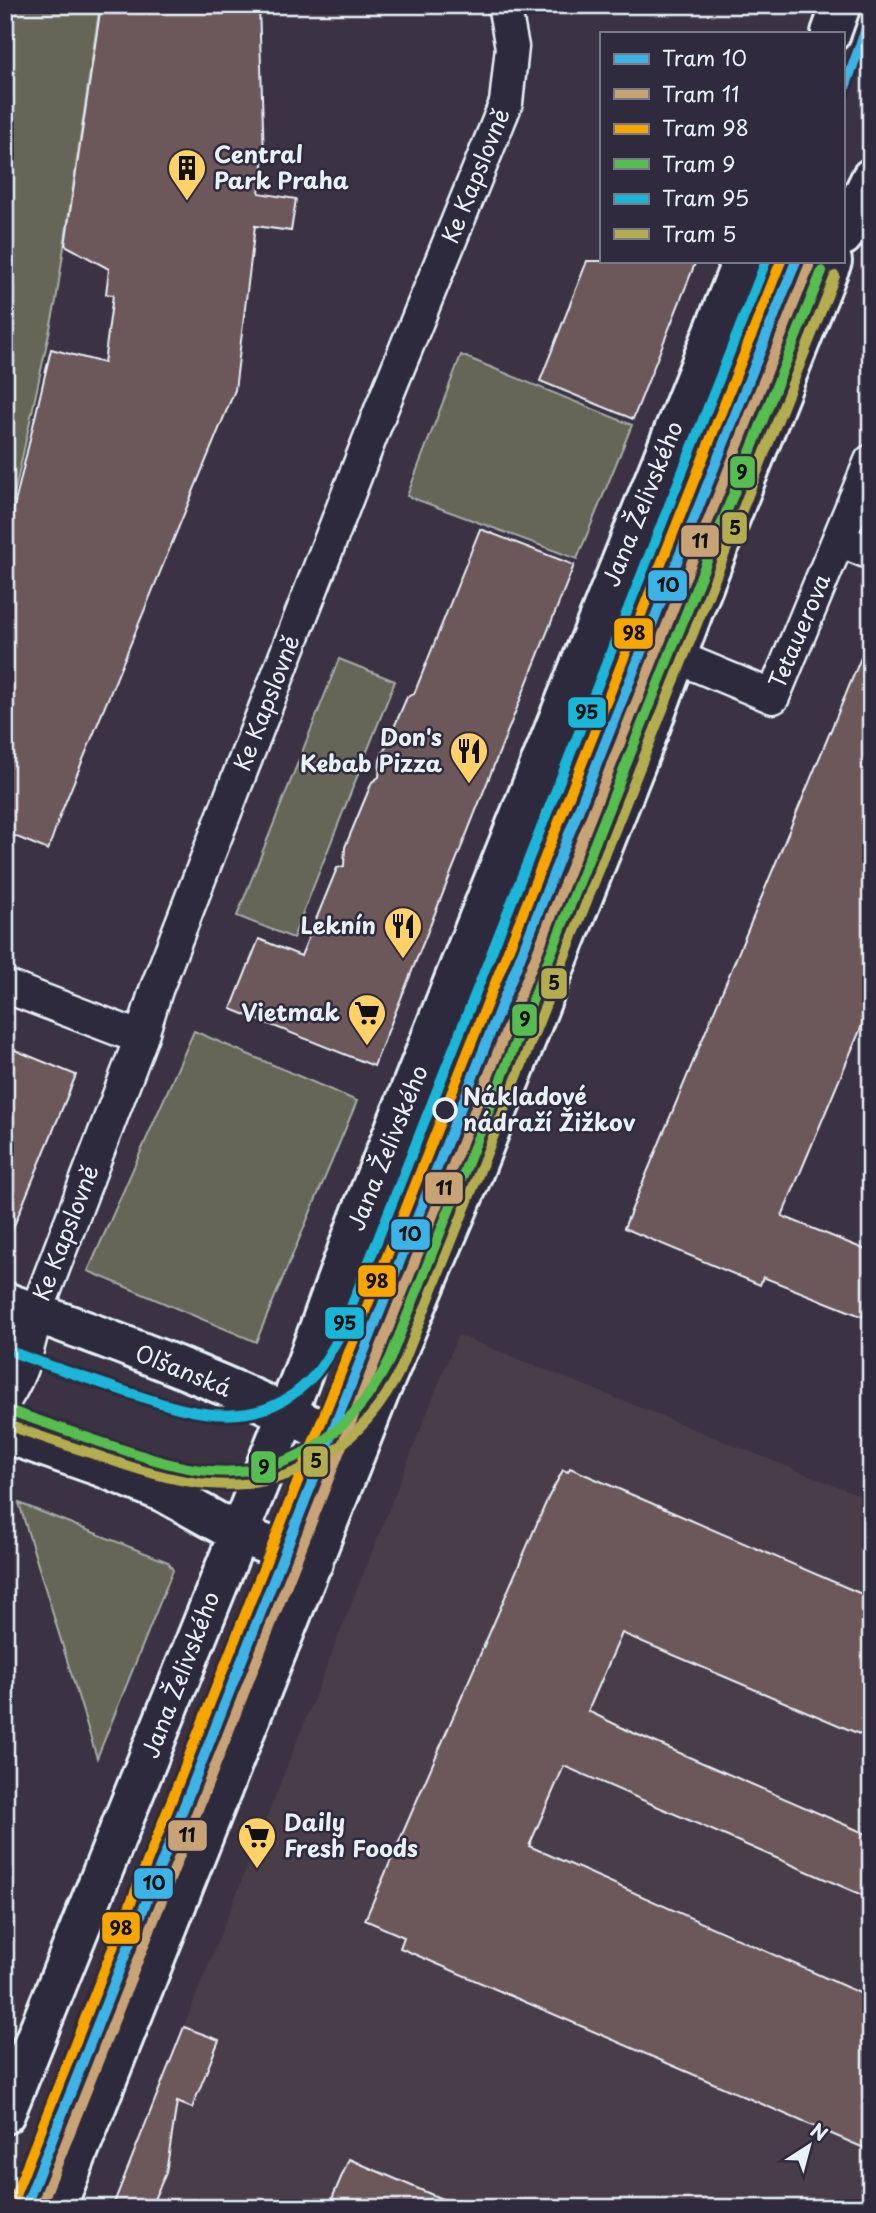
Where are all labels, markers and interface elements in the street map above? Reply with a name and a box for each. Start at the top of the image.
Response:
legend [600,32,844,262]
text: Tram 10 [662,41,747,73]
text: Tram 11 [662,77,739,109]
street label: Ke Kapslovně [431,102,518,249]
text: Tram 98 [662,111,749,143]
place label: Central Park Praha [214,136,349,197]
building icon: Central Park Praha [166,147,208,202]
text: Tram 9 [662,147,736,179]
text: Tram 95 [662,181,749,213]
text: Tram 5 [662,217,736,249]
street label: Jana Želivského [592,415,691,592]
line badge: 9 [729,455,756,489]
text: 9 [736,457,748,485]
line badge: 5 [721,511,748,545]
text: 5 [729,513,741,541]
line badge: 11 [680,524,720,558]
text: 11 [691,526,709,554]
street label: Tetauerova [759,568,838,693]
line badge: 10 [647,569,688,602]
text: 10 [656,570,680,598]
line badge: 98 [613,617,654,650]
text: 98 [622,618,646,646]
street label: Ke Kapslovně [224,629,308,776]
line badge: 95 [567,696,607,729]
text: 95 [575,697,599,725]
place label: Don's Kebab Pizza [300,719,443,780]
restaurant icon: Don's Kebab Pizza [448,730,490,785]
restaurant icon: Leknín [382,905,424,960]
place label: Leknín [301,907,376,942]
line badge: 5 [540,967,568,1000]
text: 5 [548,968,560,996]
supermarket icon: Vietmak [346,992,388,1047]
place label: Vietmak [241,994,341,1029]
line badge: 9 [511,1003,538,1037]
text: 9 [519,1004,531,1032]
street label: Jana Želivského [337,1059,436,1236]
place label: Nákladové nádraží Žižkov [463,1078,636,1139]
marker: Nákladové nádraží Žižkov [433,1098,457,1122]
street label: Ke Kapslovně [23,1159,107,1306]
line badge: 11 [424,1171,464,1205]
text: 11 [435,1173,453,1201]
line badge: 10 [390,1218,431,1251]
text: 10 [398,1219,422,1247]
line badge: 98 [357,1264,397,1298]
text: 98 [365,1266,389,1294]
line badge: 95 [324,1306,365,1340]
text: 95 [333,1308,357,1336]
street label: Olšanská [130,1335,237,1405]
line badge: 5 [302,1445,329,1478]
text: 5 [310,1446,322,1474]
line badge: 9 [250,1450,277,1484]
text: 9 [258,1452,270,1480]
street label: Jana Želivského [132,1586,227,1763]
place label: Daily Fresh Foods [284,1804,418,1865]
supermarket icon: Daily Fresh Foods [236,1815,278,1870]
line badge: 11 [167,1819,208,1852]
text: 11 [178,1820,196,1848]
line badge: 10 [133,1867,174,1900]
text: 10 [142,1868,166,1896]
line badge: 98 [101,1911,141,1945]
text: 98 [109,1913,133,1941]
north arrow [774,2112,844,2182]
text: N [805,2116,834,2147]

